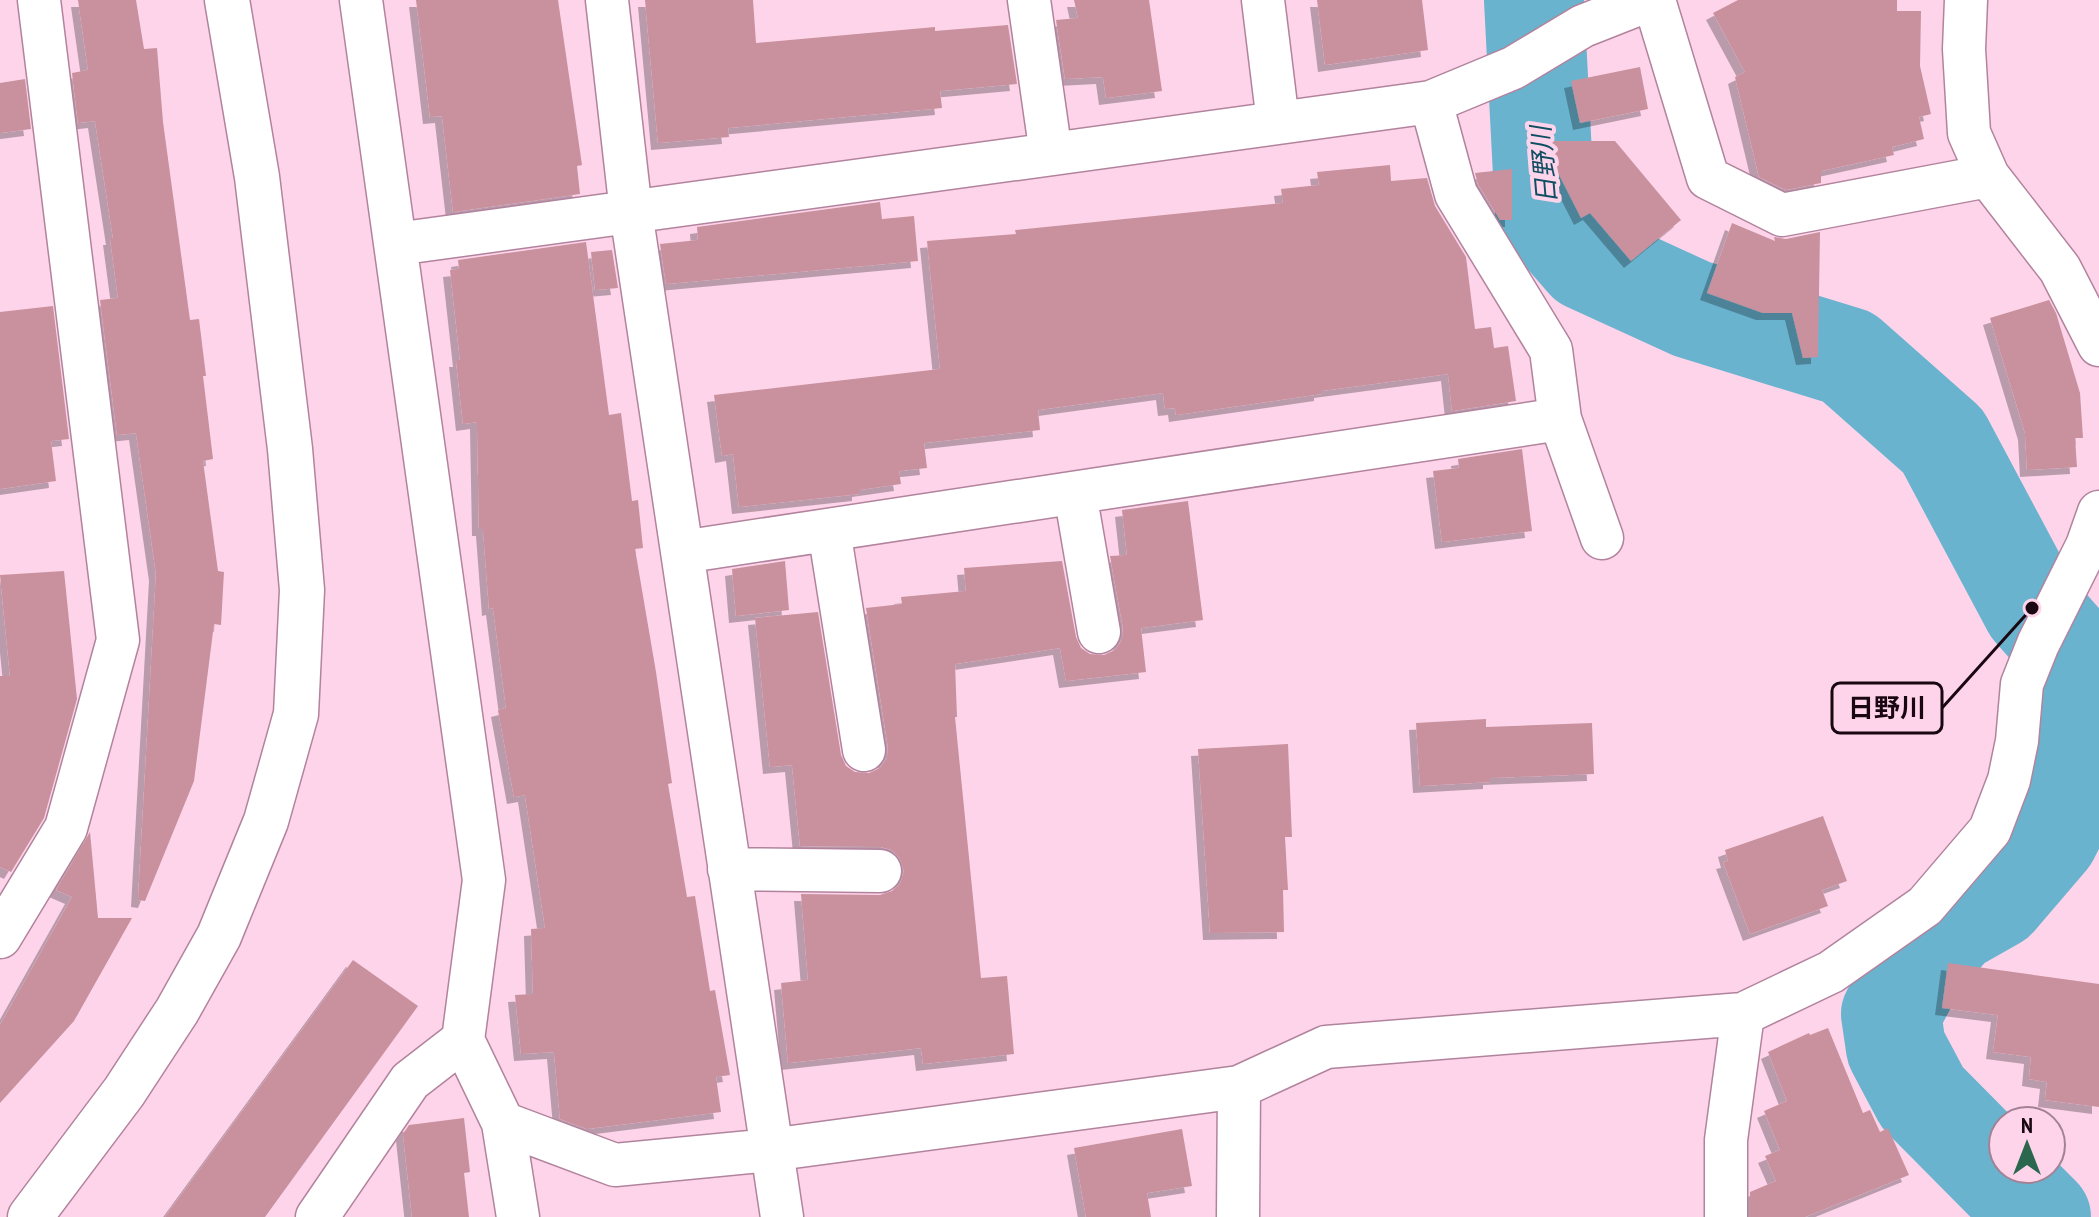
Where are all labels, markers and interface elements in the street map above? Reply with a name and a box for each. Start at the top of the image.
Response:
water label: 日野川 [1523,122,1563,205]
callout: 日野川 [1832,683,1942,733]
text: 日野川 [1848,691,1926,724]
north arrow [1987,1105,2067,1185]
text: N [2021,1111,2033,1139]

